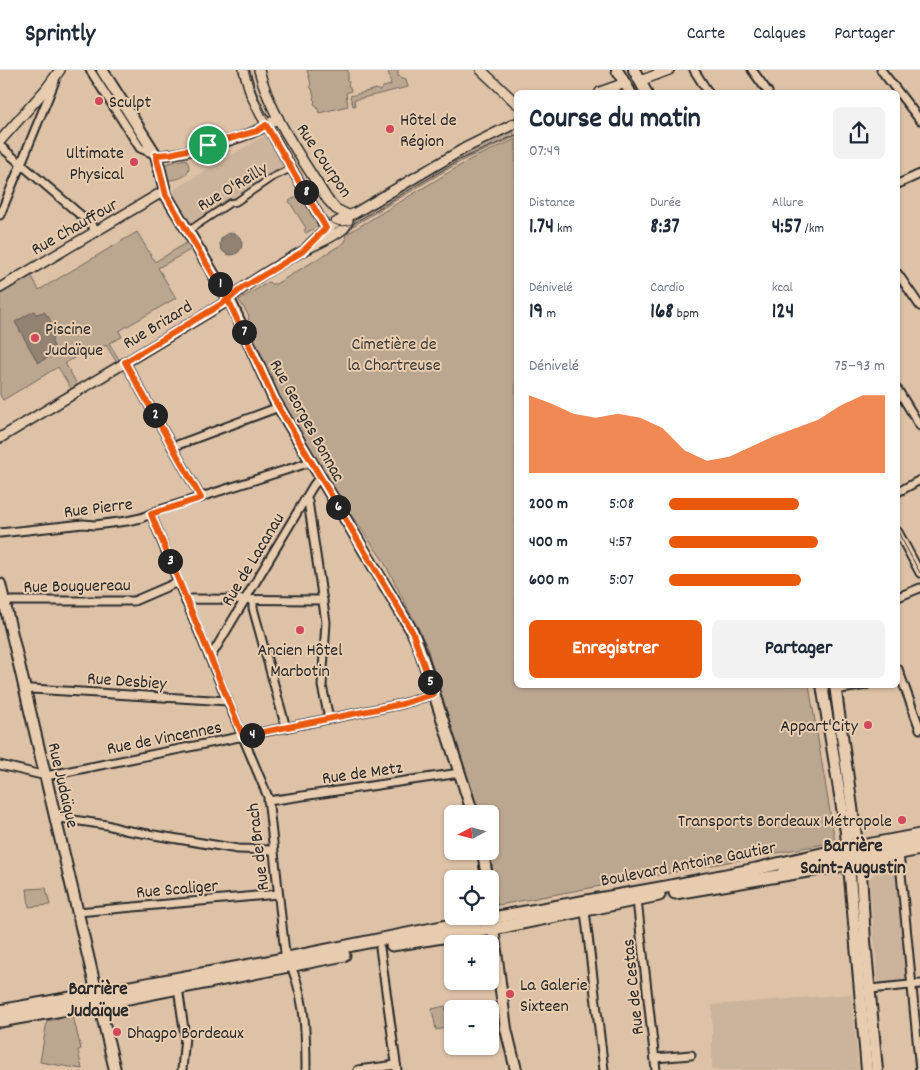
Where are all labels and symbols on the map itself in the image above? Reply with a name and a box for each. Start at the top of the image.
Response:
place label: Sculpt [109,91,152,116]
marker: Sculpt [93,95,105,107]
place label: Hôtel de Région [400,109,457,155]
street label: Rue Courpon [289,119,357,203]
marker: Hôtel de Région [384,123,396,135]
pin [187,124,229,166]
place label: Ultimate Physical [66,142,125,188]
marker: Ultimate Physical [128,156,140,168]
street label: Rue O'Reilly [193,157,274,219]
pin: 8 [294,180,318,204]
street label: Rue Chauffour [27,193,124,263]
pin: 1 [208,272,232,296]
street label: Rue Brizard [119,295,198,357]
place label: Piscine Judaïque [45,318,103,364]
pin: 7 [232,320,256,344]
marker: Piscine Judaïque [29,332,41,344]
park label: Cimetière de la Chartreuse [347,333,441,379]
street label: Rue Georges Bonnac [262,355,350,487]
pin: 2 [142,402,168,428]
street label: Rue Pierre [62,493,134,526]
pin: 6 [326,494,350,520]
street label: Rue de Lacanau [216,509,292,612]
pin: 3 [158,548,182,574]
street label: Rue Bouguereau [23,574,131,601]
marker: Ancien Hôtel Marbotin [294,624,306,636]
place label: Ancien Hôtel Marbotin [257,639,343,685]
street label: Rue Desbiey [86,667,168,698]
pin: 5 [418,670,442,694]
place label: Appart'City [780,715,859,740]
street label: Rue de Vincennes [105,716,224,763]
marker: Appart'City [862,719,874,731]
pin: 4 [240,722,264,748]
street label: Rue Judaïque [40,740,84,831]
street label: Rue de Metz [321,756,404,792]
street label: Rue de Brach [242,801,277,892]
north arrow [444,805,499,860]
place label: Transports Bordeaux Métropole [678,810,892,835]
marker: Transports Bordeaux Métropole [896,814,908,826]
district label: Barrière Saint-Augustin [800,834,906,883]
street label: Boulevard Antoine Gautier [599,836,779,895]
street label: Rue Scaliger [135,874,220,907]
street label: Rue de Cestas [617,938,652,1036]
place label: La Galerie Sixteen [520,974,588,1020]
district label: Barrière Judaïque [67,977,129,1026]
marker: La Galerie Sixteen [504,988,516,1000]
place label: Dhagpo Bordeaux [127,1022,244,1047]
marker: Dhagpo Bordeaux [111,1026,123,1038]

